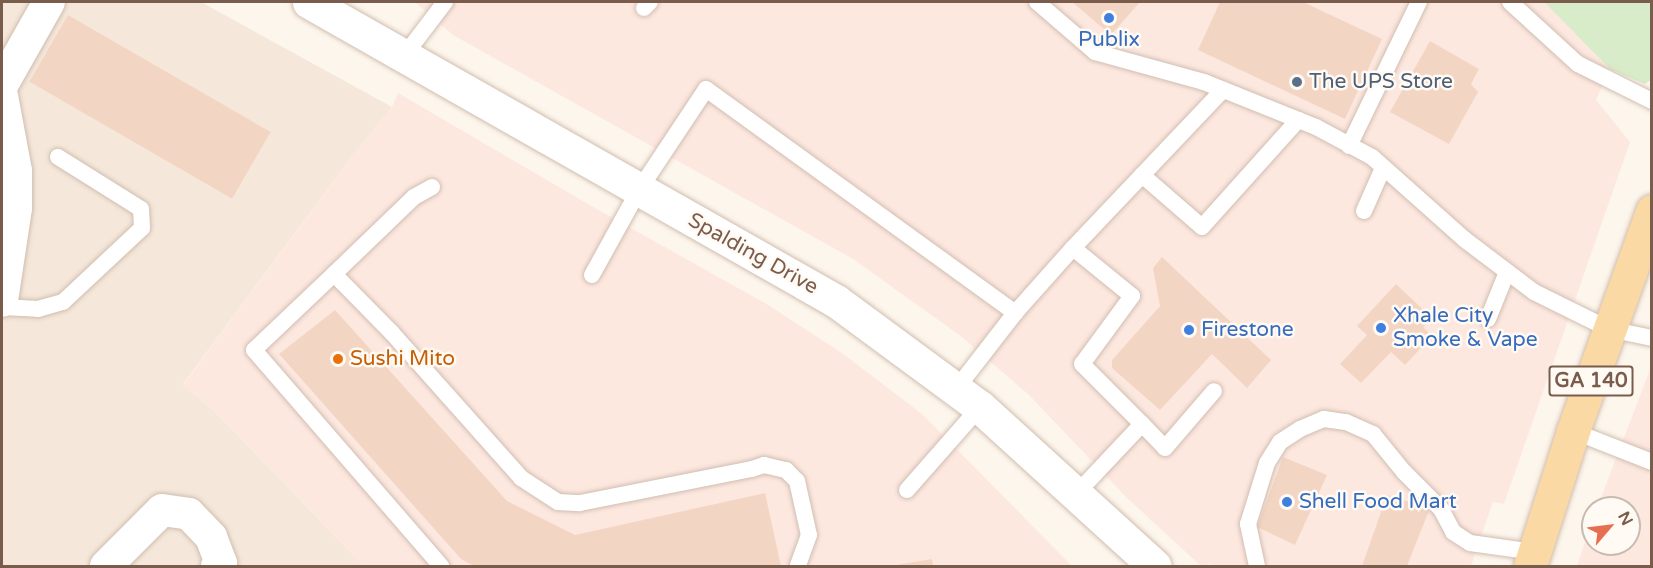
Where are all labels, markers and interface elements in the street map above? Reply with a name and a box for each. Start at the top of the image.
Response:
marker: Publix [1102,11,1116,25]
place label: Publix [1078,27,1140,53]
place label: The UPS Store [1309,69,1453,95]
marker: The UPS Store [1290,75,1304,89]
street label: Spalding Drive [684,208,822,300]
place label: Xhale City Smoke & Vape [1393,303,1538,353]
place label: Firestone [1201,317,1294,343]
marker: Xhale City Smoke & Vape [1374,321,1388,335]
marker: Firestone [1182,323,1196,337]
place label: Sushi Mito [350,346,455,372]
marker: Sushi Mito [331,352,345,366]
road number: GA 140 [1548,364,1634,398]
place label: Shell Food Mart [1299,489,1457,515]
marker: Shell Food Mart [1280,495,1294,509]
north arrow [1581,496,1641,556]
text: N [1613,508,1637,529]

